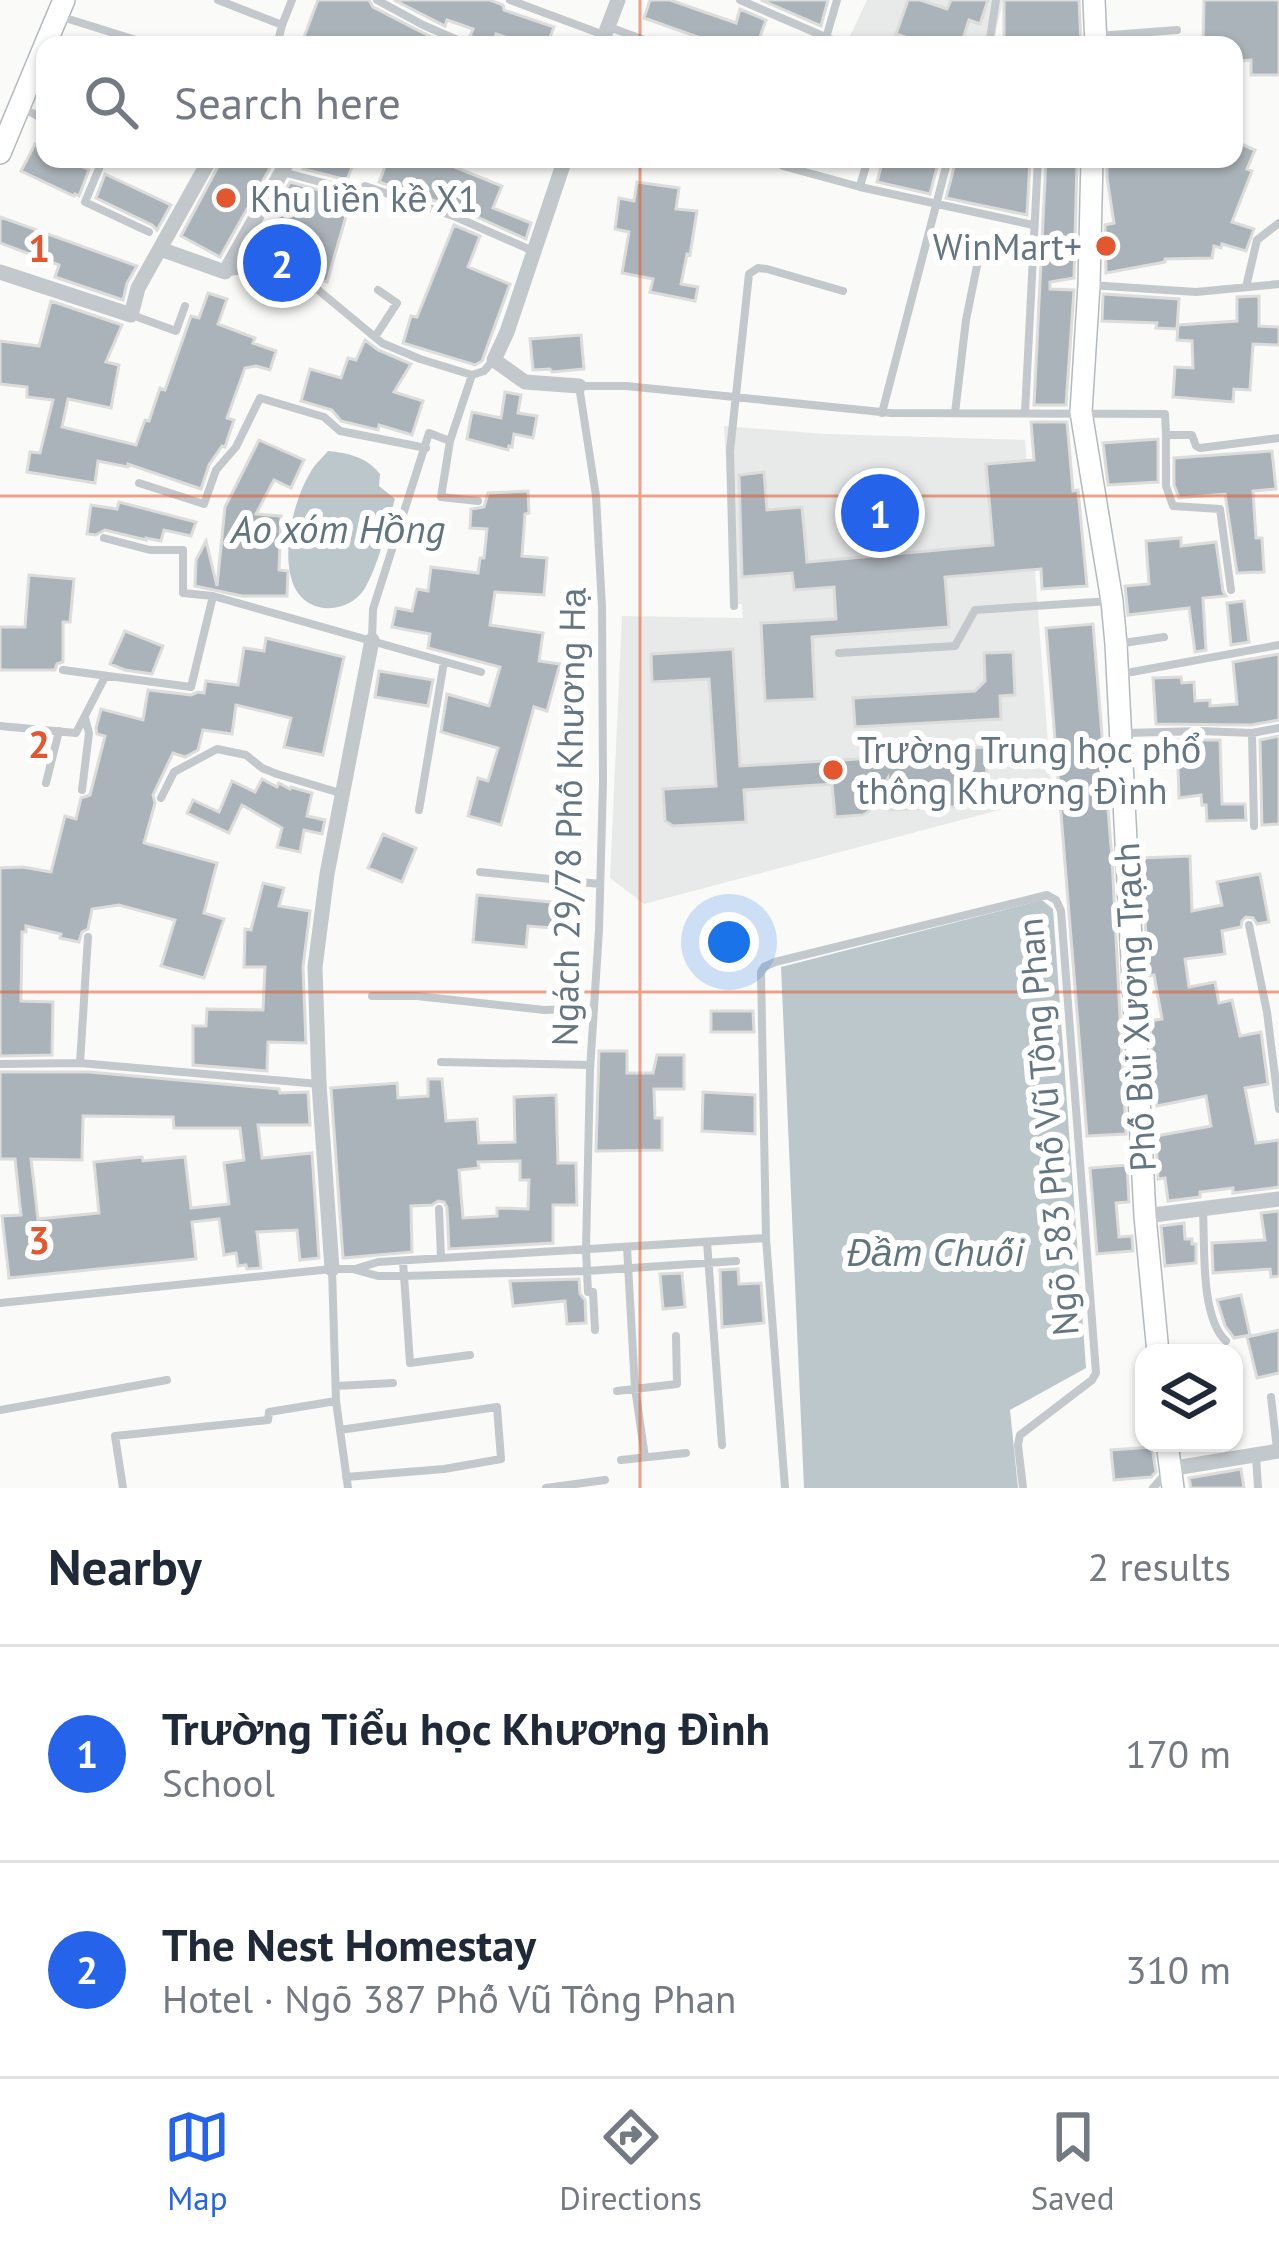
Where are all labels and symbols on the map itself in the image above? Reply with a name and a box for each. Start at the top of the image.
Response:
place label: Khu liền kề X1 [250,175,478,222]
marker: Khu liền kề X1 [213,185,239,211]
pin: 2 [243,218,321,308]
text: 1 [28,222,50,273]
place label: WinMart+ [933,223,1082,270]
marker: WinMart+ [1093,233,1119,259]
pin: 1 [841,468,919,558]
water label: Ao xóm Hồng [229,503,446,554]
street label: Ngách 29/78 Phố Khương Hạ [541,586,596,1047]
text: 2 [28,718,50,769]
place label: Trường Trung học phổ thông Khương Đình [857,726,1201,814]
marker: Trường Trung học phổ thông Khương Đình [820,757,846,783]
street label: Phố Bùi Xương Trạch [1102,841,1166,1173]
your location [699,912,759,972]
street label: Ngõ 583 Phố Vũ Tông Phan [1005,916,1089,1338]
text: 3 [28,1214,50,1265]
water label: Đầm Chuối [846,1226,1026,1277]

